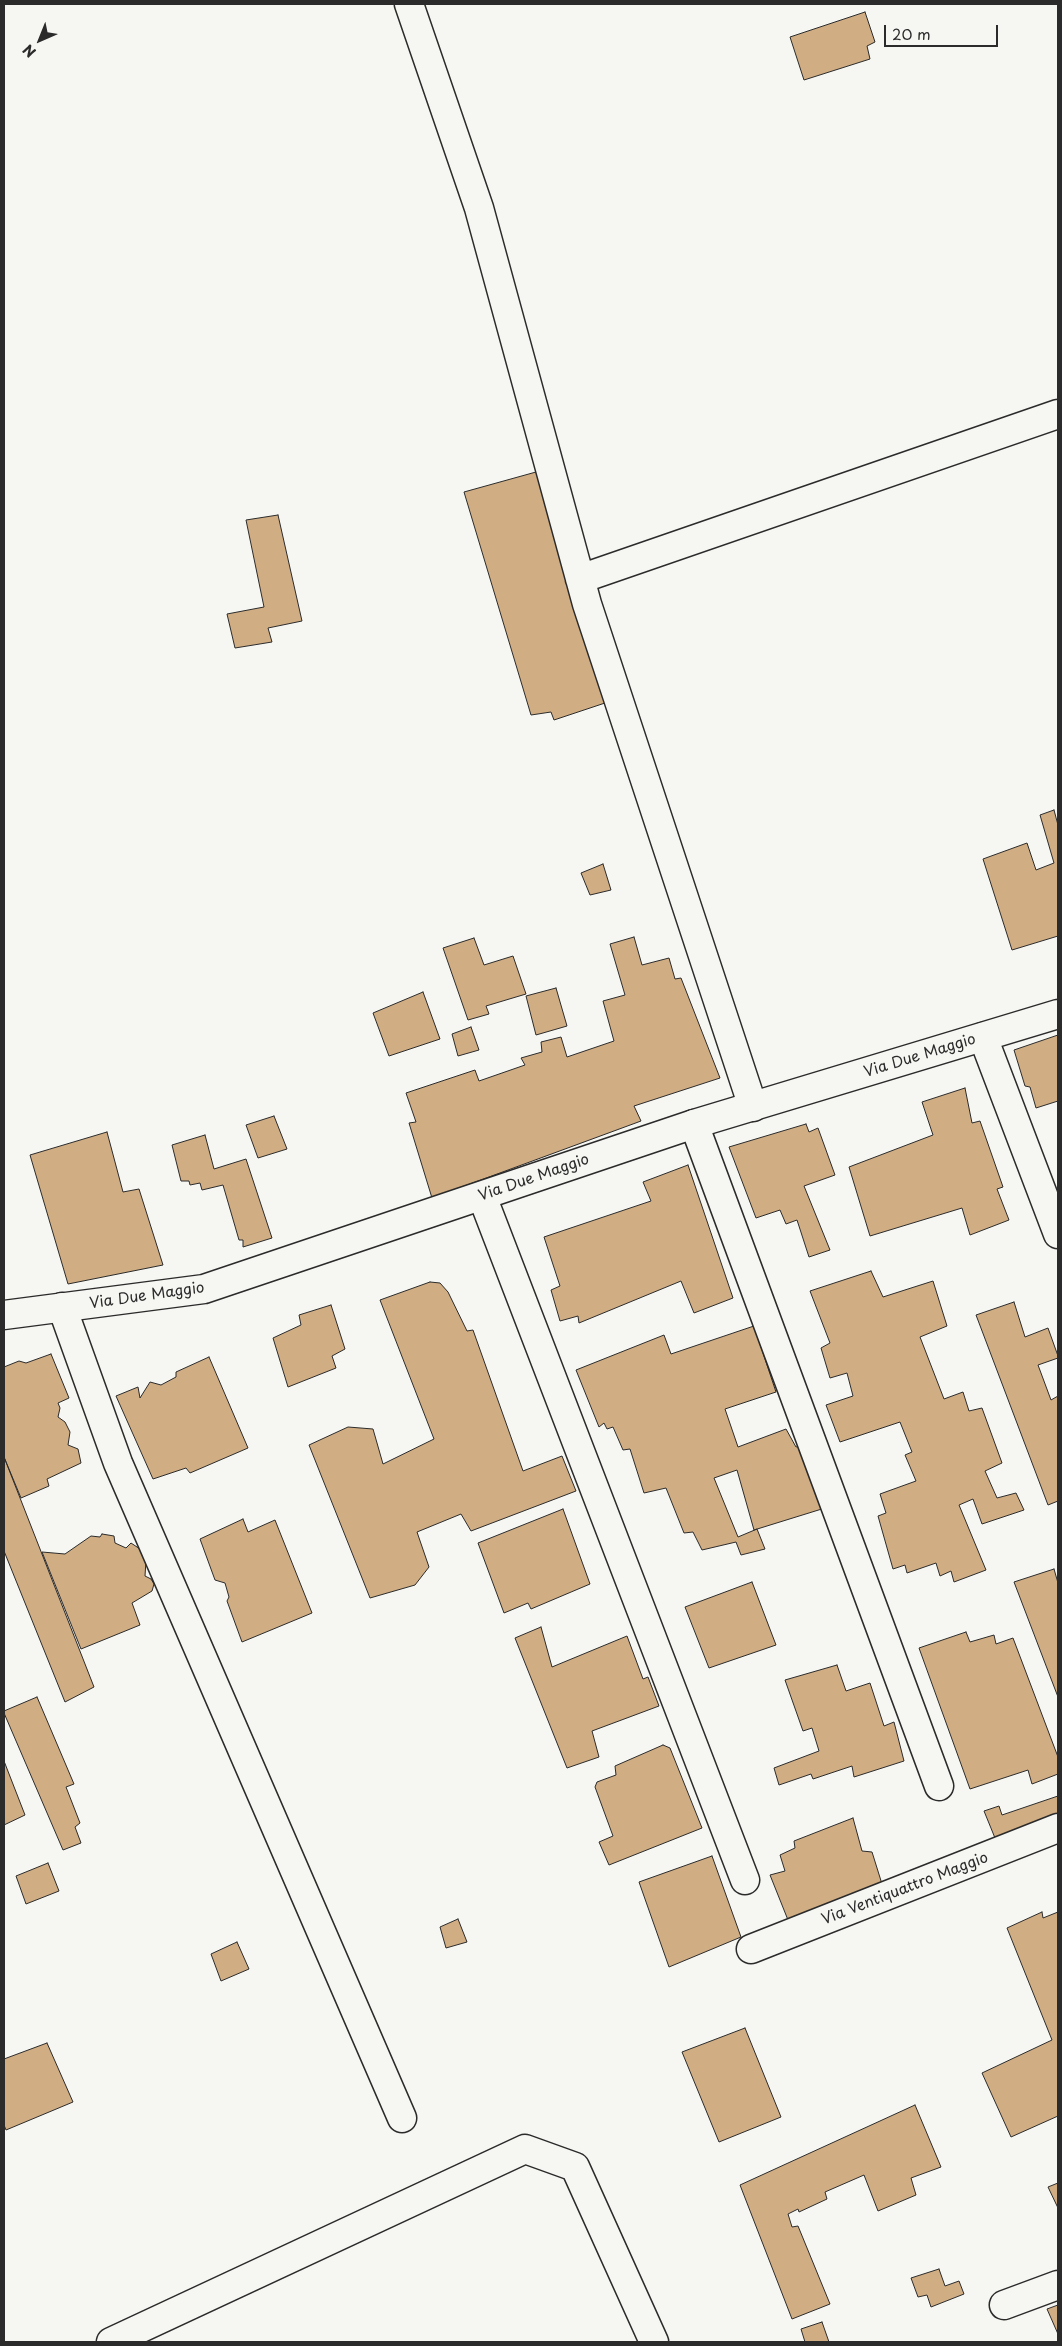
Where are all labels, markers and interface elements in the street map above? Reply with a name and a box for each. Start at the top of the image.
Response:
north arrow [15,15,65,65]
scale bar [887,15,1001,47]
text: 20 m [892,22,931,45]
text: N [18,40,41,63]
street label: Via Due Maggio [862,1030,978,1082]
street label: Via Due Maggio [476,1151,592,1205]
street label: Via Due Maggio [88,1279,206,1313]
street label: Via Ventiquattro Maggio [819,1849,991,1929]

